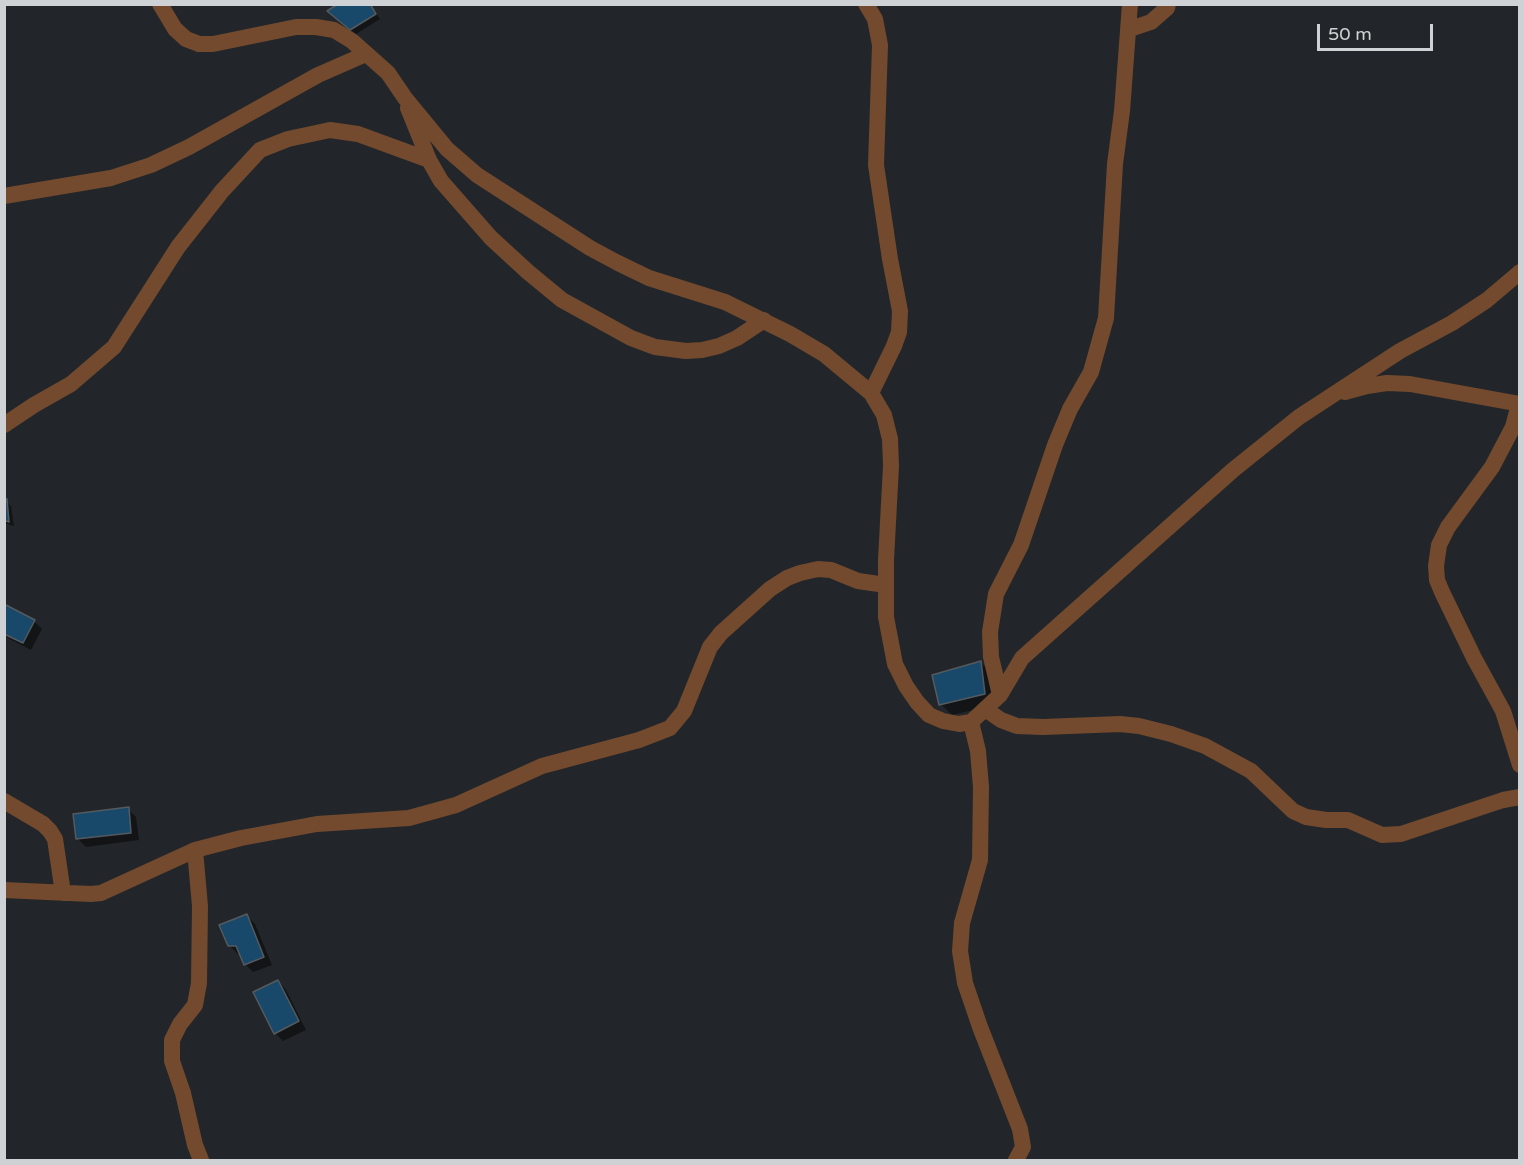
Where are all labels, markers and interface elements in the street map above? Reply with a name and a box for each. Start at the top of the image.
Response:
scale bar [1320,12,1436,50]
text: 50 m [1328,23,1372,45]

